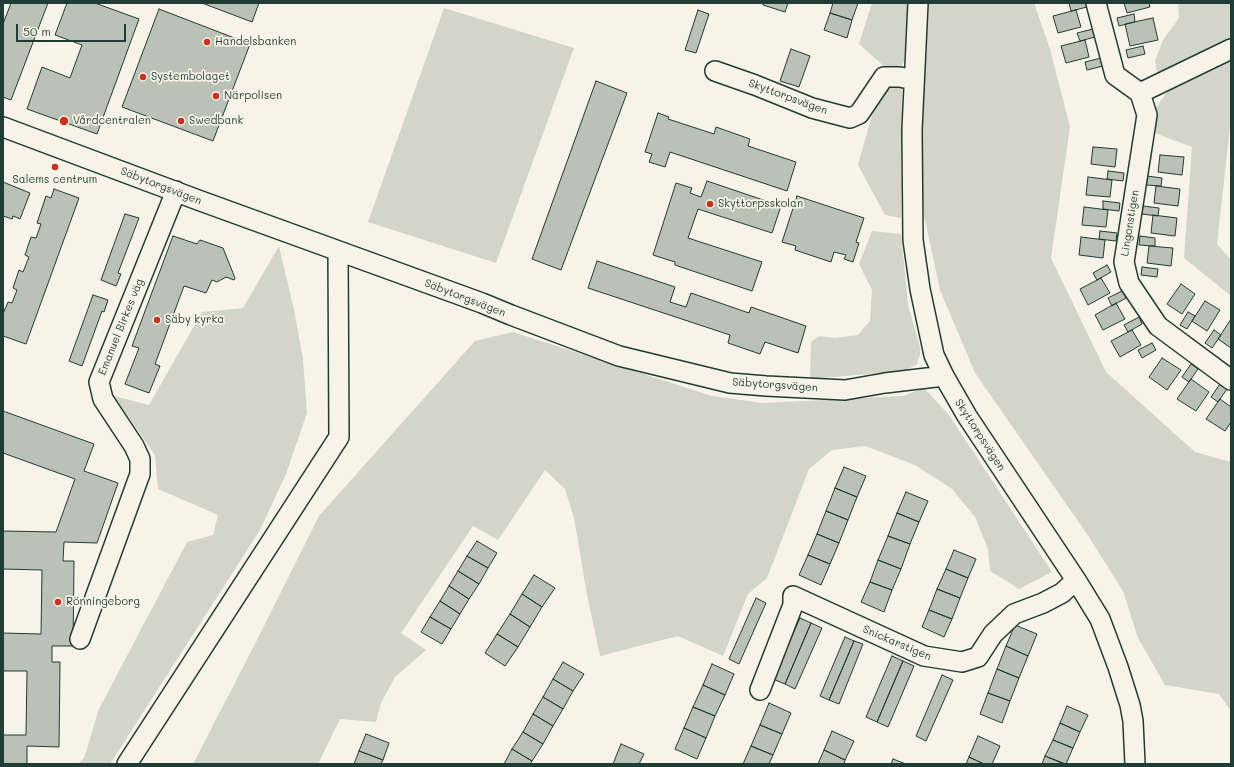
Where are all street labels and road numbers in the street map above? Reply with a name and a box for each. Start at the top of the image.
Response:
street label: Skyttorpsvägen [747,77,829,117]
street label: Säbytorgsvägen [119,164,203,208]
street label: Lingonstigen [1118,189,1142,257]
street label: Säbytorgsvägen [423,276,507,320]
street label: Emanuel Birkes väg [96,277,146,377]
street label: Säbytorgsvägen [732,375,818,395]
street label: Skyttorpsvägen [952,397,1008,473]
street label: Snickarstigen [861,623,933,663]

